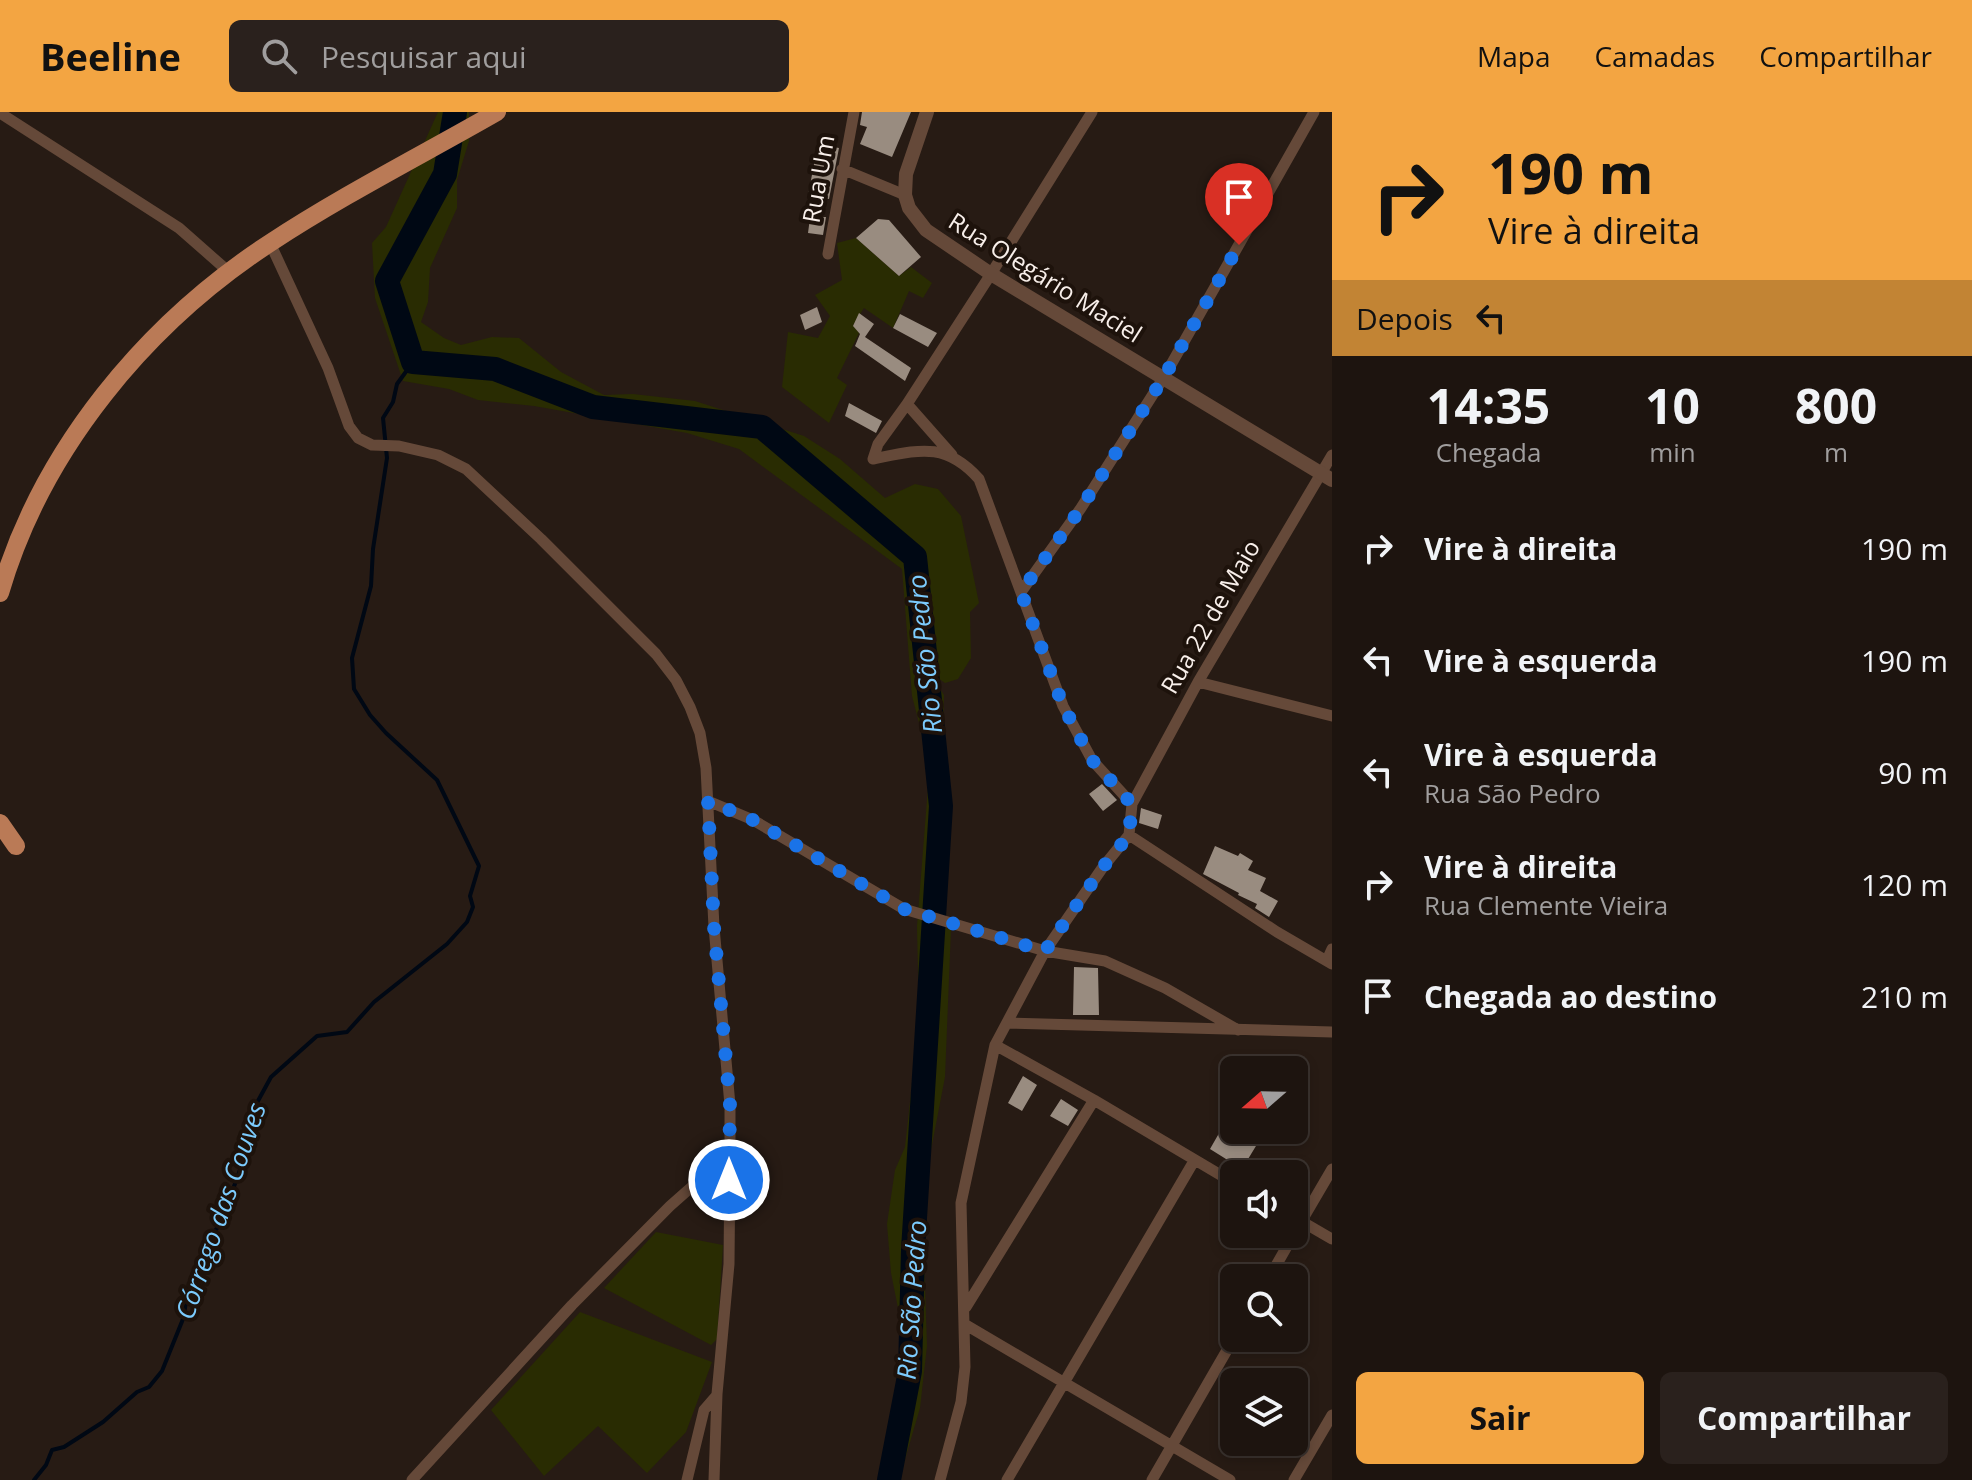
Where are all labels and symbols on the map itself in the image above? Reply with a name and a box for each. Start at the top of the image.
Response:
street label: Rua Um [794,132,841,225]
pin [1205,163,1273,245]
street label: Rua Olegário Maciel [943,204,1149,350]
street label: Rua 22 de Maio [1152,533,1267,699]
water label: Rio São Pedro [898,573,950,735]
north arrow [1220,1056,1308,1144]
water label: Córrego das Couves [166,1097,274,1324]
position arrow [687,1138,771,1222]
water label: Rio São Pedro [887,1219,935,1381]

